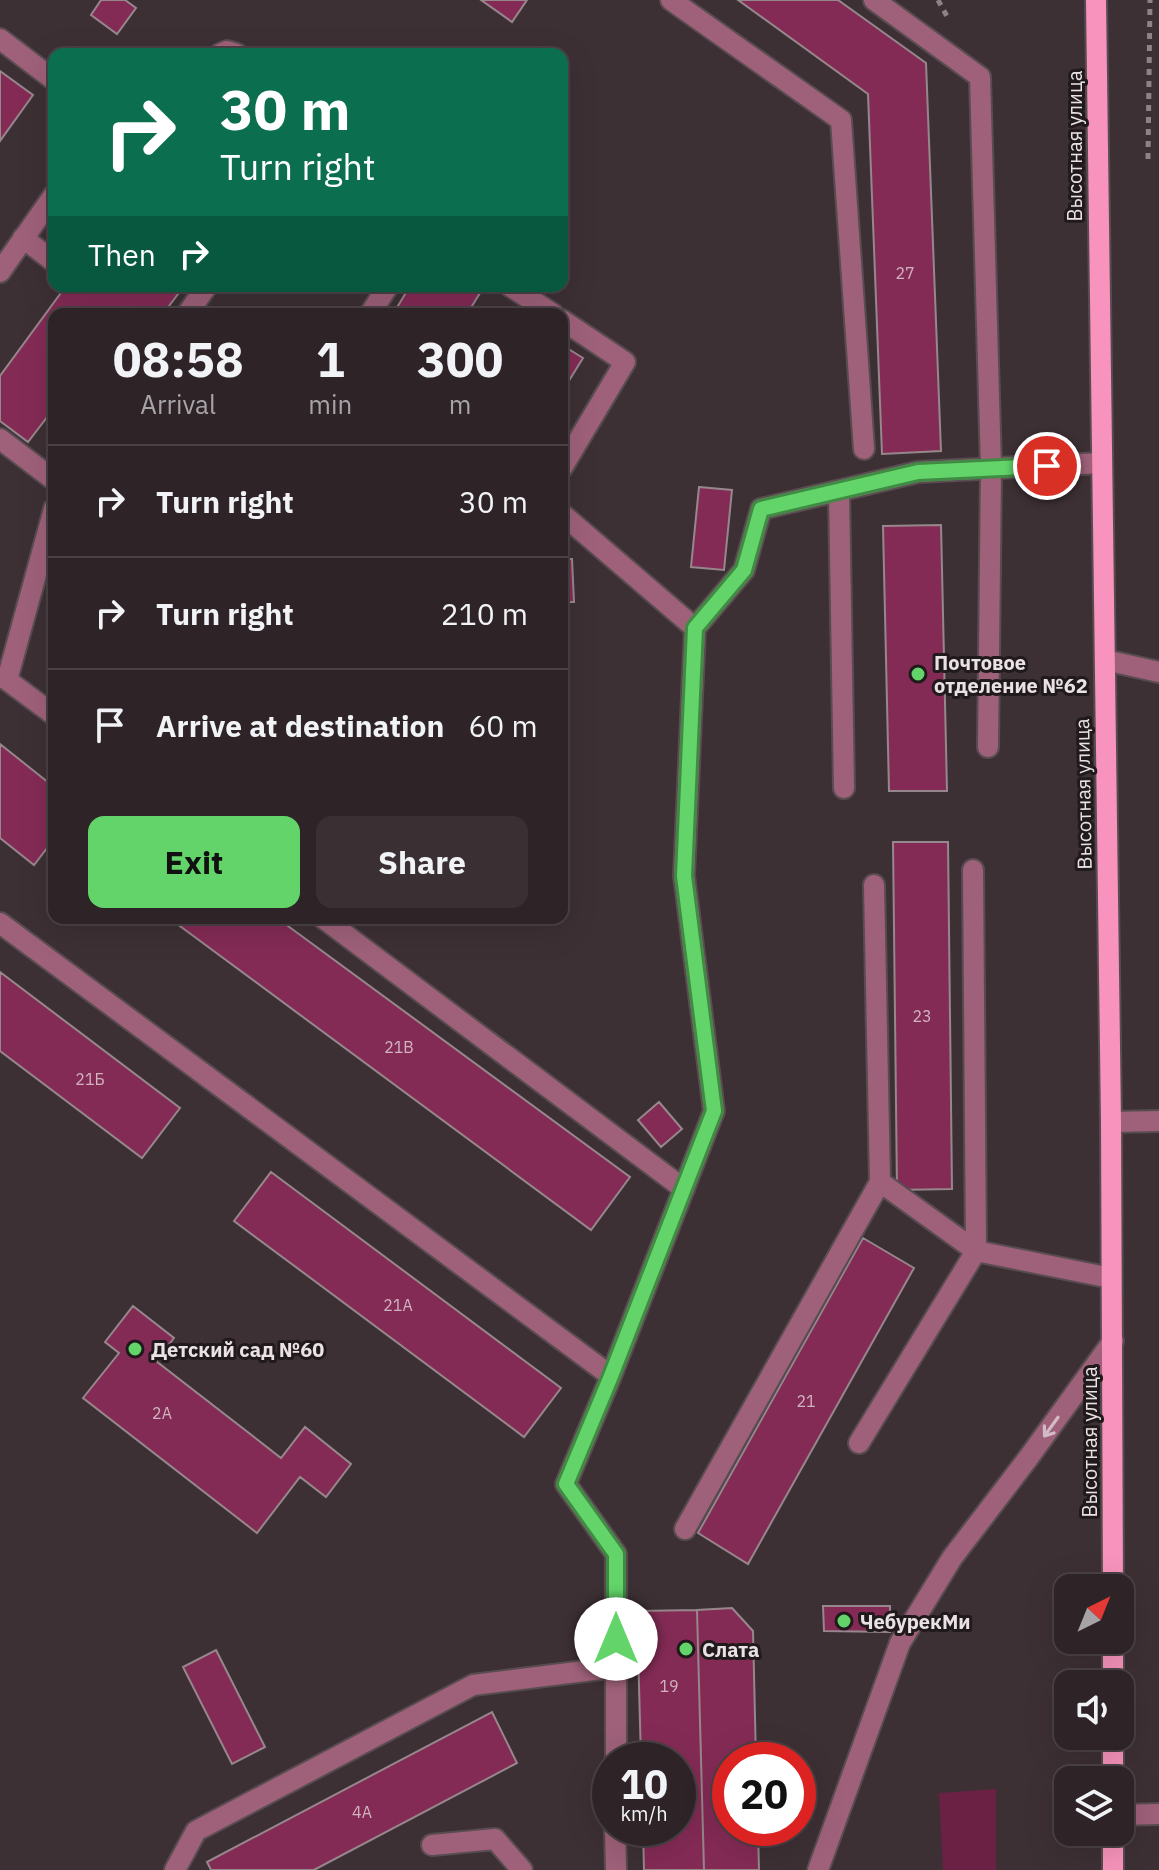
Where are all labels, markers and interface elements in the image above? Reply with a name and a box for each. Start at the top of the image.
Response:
street label: Высотная улица [1061,70,1088,222]
text: 30 m [220,73,350,145]
icon: right [88,80,192,184]
text: Turn right [220,143,376,190]
icon: right [172,232,216,276]
text: Then [88,235,156,274]
house number: 27 [895,263,915,283]
text: 08:58 [113,328,244,390]
text: 1 [316,328,345,390]
text: 300 [417,328,503,390]
text: Arrival [140,387,216,421]
text: min [308,387,352,421]
text: m [449,387,471,421]
pin [1013,432,1081,500]
icon: arrive [1025,444,1069,488]
icon: right [88,479,132,523]
text: Turn right [156,482,294,521]
text: 30 m [459,482,528,521]
icon: right [88,591,132,635]
text: Turn right [156,594,294,633]
text: 210 m [441,594,528,633]
place label: Почтовое отделение №62 [934,649,1088,699]
marker: Почтовое отделение №62 [909,665,927,683]
icon: arrive [88,703,132,747]
text: Arrive at destination [156,706,444,745]
text: 60 m [468,706,538,745]
street label: Высотная улица [1068,718,1098,870]
button: Exit [88,816,300,908]
button: Share [316,816,528,908]
house number: 23 [912,1006,932,1026]
house number: 21В [384,1037,414,1057]
house number: 21Б [75,1069,105,1089]
house number: 21А [383,1295,413,1315]
place label: Детский сад №60 [151,1336,324,1363]
marker: Детский сад №60 [126,1340,144,1358]
street label: Высотная улица [1076,1366,1103,1518]
house number: 21 [796,1391,816,1411]
house number: 2А [152,1403,172,1423]
one-way arrow [1043,1415,1059,1437]
north arrow [1054,1574,1134,1654]
map controls [1054,1574,1134,1846]
position arrow [574,1597,658,1681]
place label: ЧебурекМи [860,1608,971,1635]
marker: ЧебурекМи [835,1612,853,1630]
place label: Слата [702,1636,759,1663]
marker: Слата [677,1640,695,1658]
button: sound [1054,1670,1134,1750]
house number: 19 [659,1676,679,1696]
speed limit sign: 20 [712,1742,816,1846]
text: 10 [620,1758,668,1810]
button: layers [1054,1766,1134,1846]
text: km/h [620,1800,668,1827]
house number: 4А [352,1802,372,1822]

